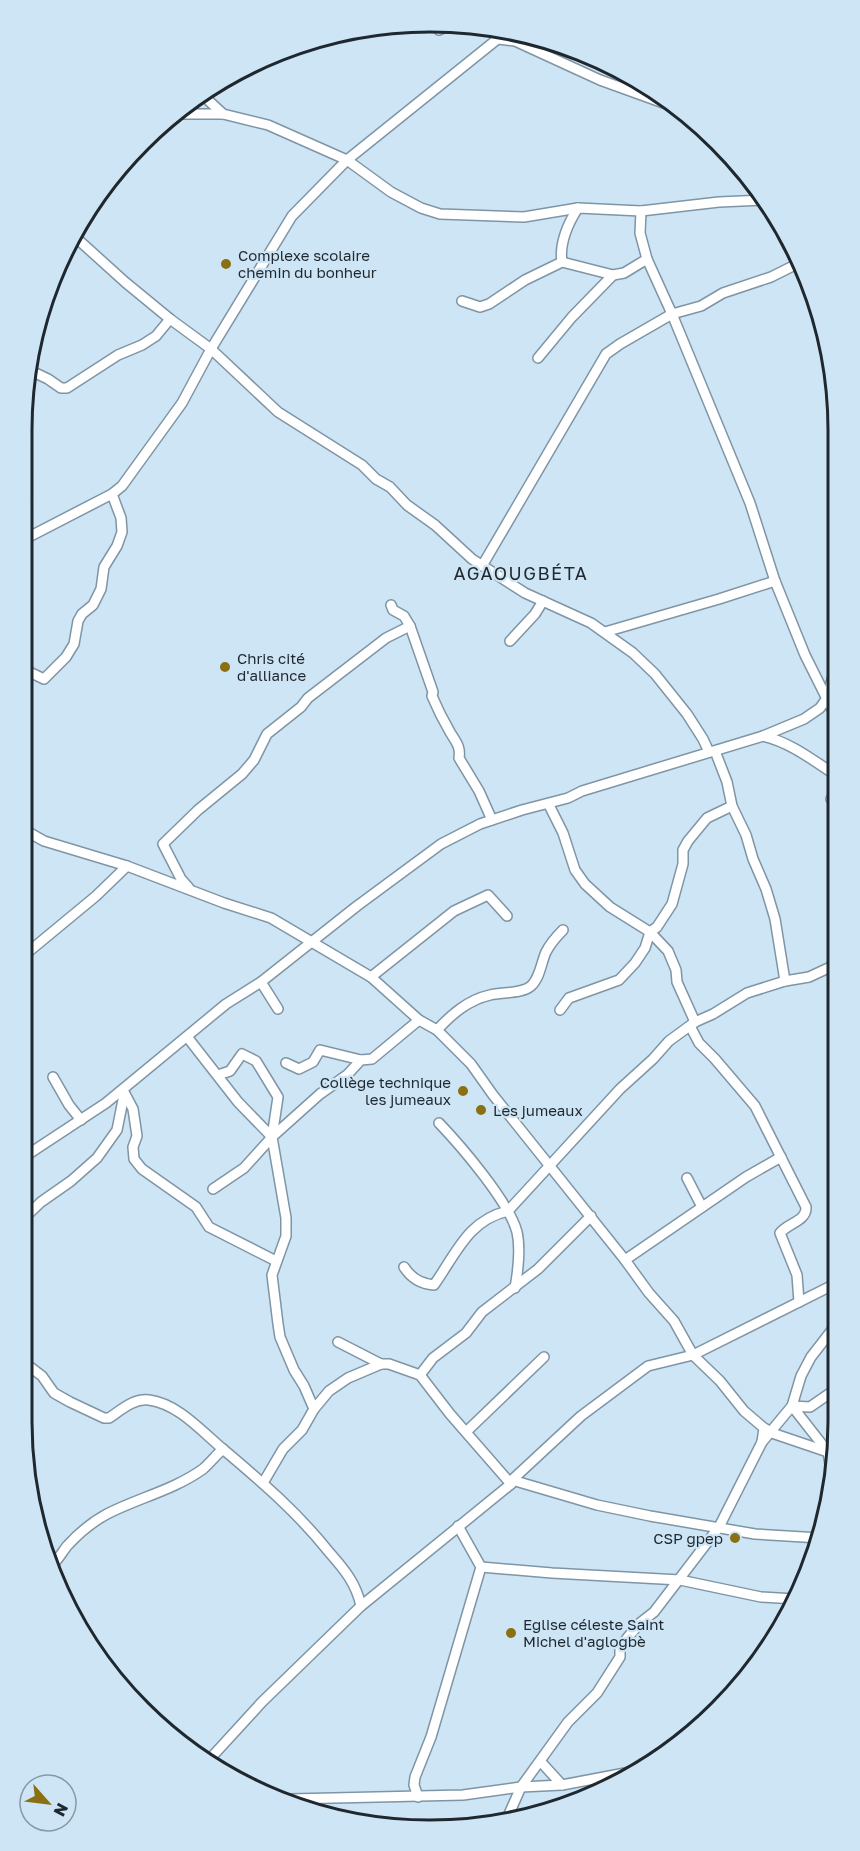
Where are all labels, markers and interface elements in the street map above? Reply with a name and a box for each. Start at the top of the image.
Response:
place label: Complexe scolaire chemin du bonheur [238,246,377,281]
marker: Complexe scolaire chemin du bonheur [219,257,233,271]
district label: AGAOUGBÉTA [454,562,588,584]
place label: Chris cité d'alliance [237,649,306,684]
marker: Chris cité d'alliance [218,660,232,674]
place label: Collège technique les jumeaux [320,1073,451,1108]
marker: Collège technique les jumeaux [456,1084,470,1098]
place label: Les jumeaux [493,1101,583,1119]
marker: Les jumeaux [474,1103,488,1117]
place label: CSP gpep [653,1529,723,1547]
marker: CSP gpep [728,1531,742,1545]
place label: Eglise céleste Saint Michel d'aglogbè [523,1615,664,1650]
marker: Eglise céleste Saint Michel d'aglogbè [504,1626,518,1640]
north arrow [18,1773,78,1833]
text: N [50,1800,73,1820]

